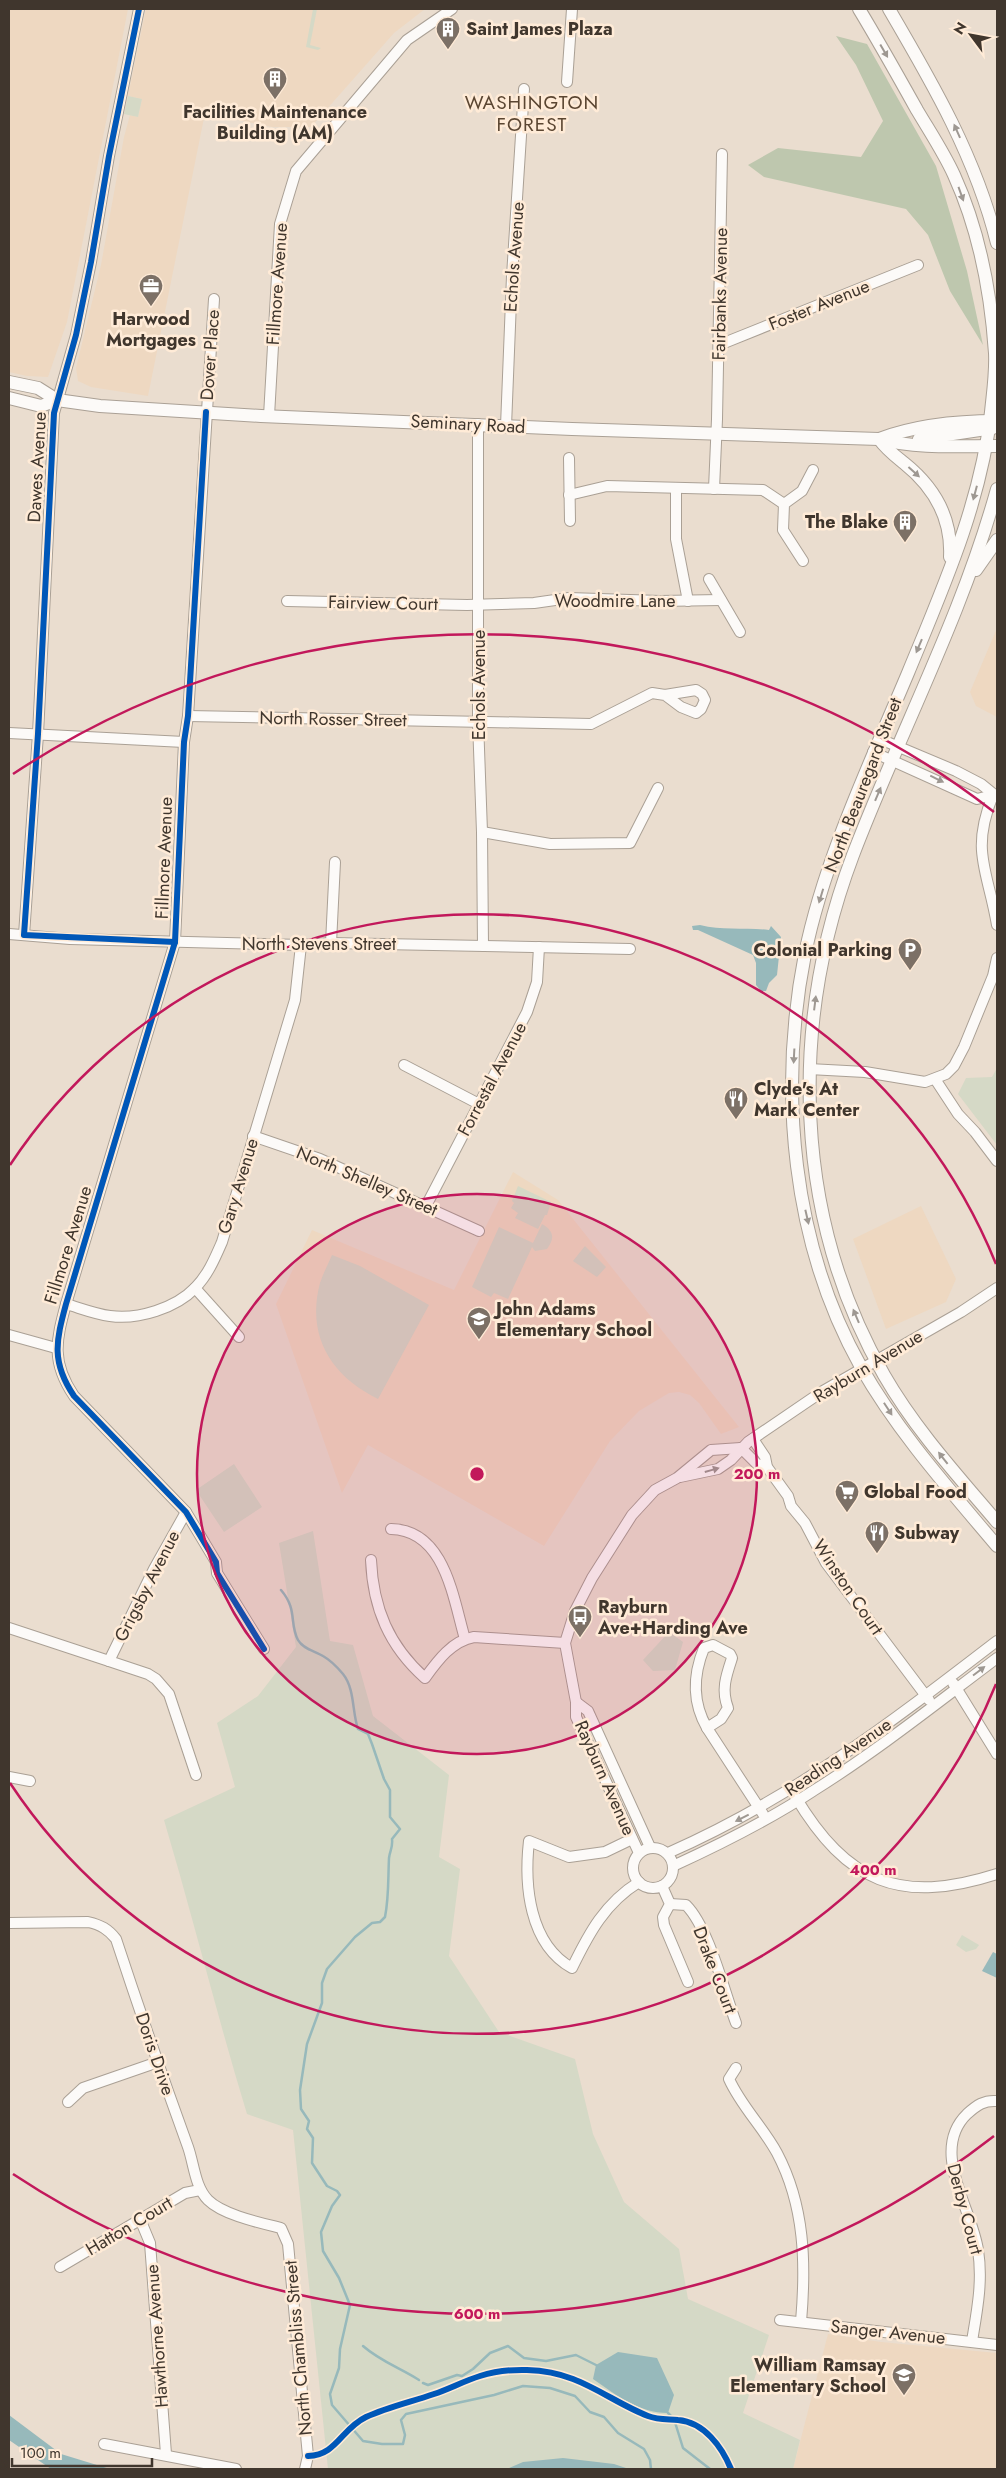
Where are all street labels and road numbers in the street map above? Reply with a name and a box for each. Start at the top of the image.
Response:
street label: Echols Avenue [497,201,531,313]
street label: Fillmore Avenue [260,222,294,346]
street label: Fairbanks Avenue [706,227,734,361]
street label: Foster Avenue [765,273,873,337]
street label: Dover Place [194,309,226,401]
street label: Seminary Road [410,408,526,440]
street label: Dawes Avenue [21,411,53,523]
street label: Woodmire Lane [554,588,676,614]
street label: Fairview Court [328,589,439,617]
street label: Echols Avenue [466,630,492,740]
street label: North Beauregard Street [818,693,909,876]
street label: North Rosser Street [259,705,408,733]
street label: Fillmore Avenue [149,796,179,920]
street label: North Stevens Street [242,931,397,957]
street label: Forrestal Avenue [451,1017,533,1141]
street label: Gary Avenue [211,1135,265,1237]
street label: North Shelley Street [292,1139,442,1223]
street label: Fillmore Avenue [38,1183,98,1307]
street label: Rayburn Avenue [808,1323,928,1409]
street label: Grigsby Avenue [108,1526,186,1646]
street label: Winston Court [806,1534,890,1641]
street label: Reading Avenue [779,1712,897,1802]
street label: Rayburn Avenue [568,1716,642,1840]
street label: Drake Court [686,1923,744,2018]
street label: Doris Drive [129,2009,181,2099]
street label: Derby Court [940,2161,990,2258]
street label: Hatton Court [81,2190,178,2262]
street label: North Chambliss Street [277,2259,319,2437]
street label: Hawthorne Avenue [139,2263,175,2409]
street label: Sanger Avenue [829,2313,947,2351]

